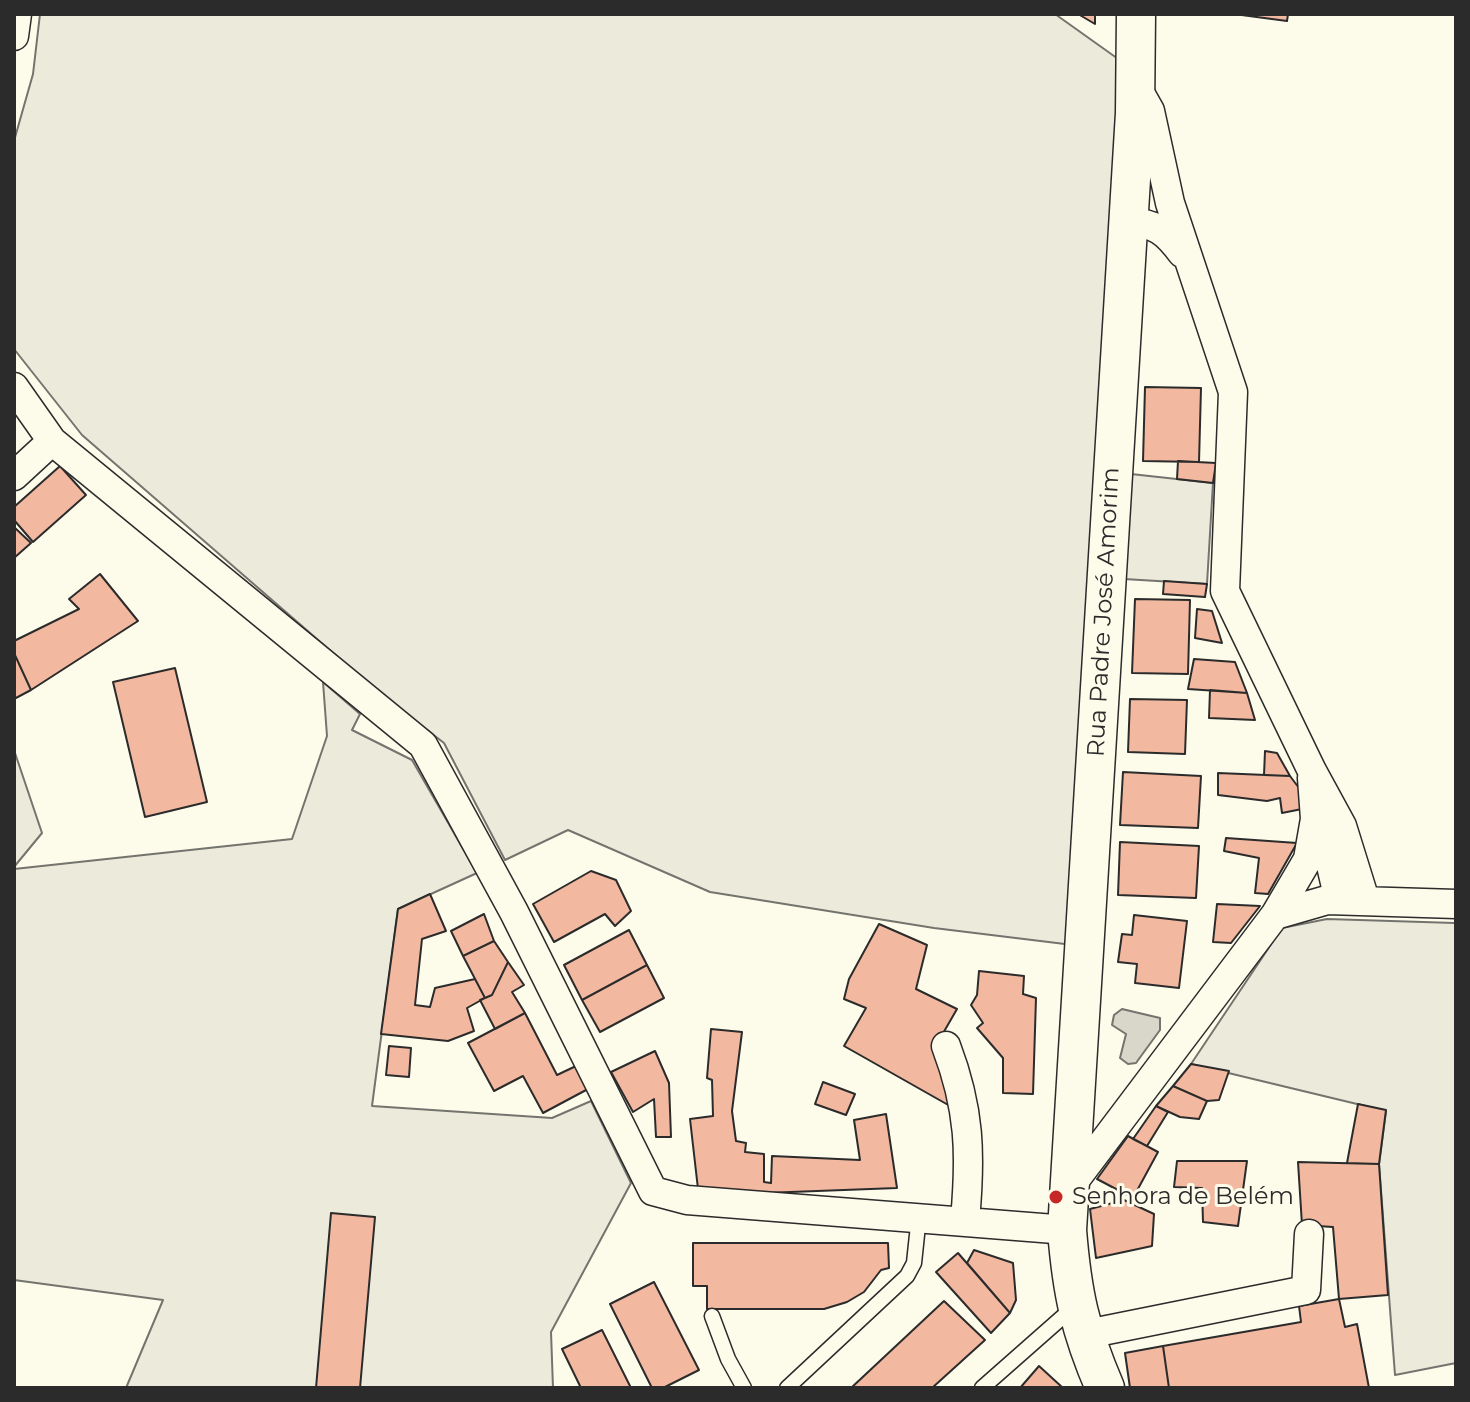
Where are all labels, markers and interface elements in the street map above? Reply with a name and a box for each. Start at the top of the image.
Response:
street label: Rua Padre José Amorim [1082,466,1126,758]
place label: Senhora de Belém [1072,1183,1294,1211]
marker: Senhora de Belém [1047,1188,1065,1206]

